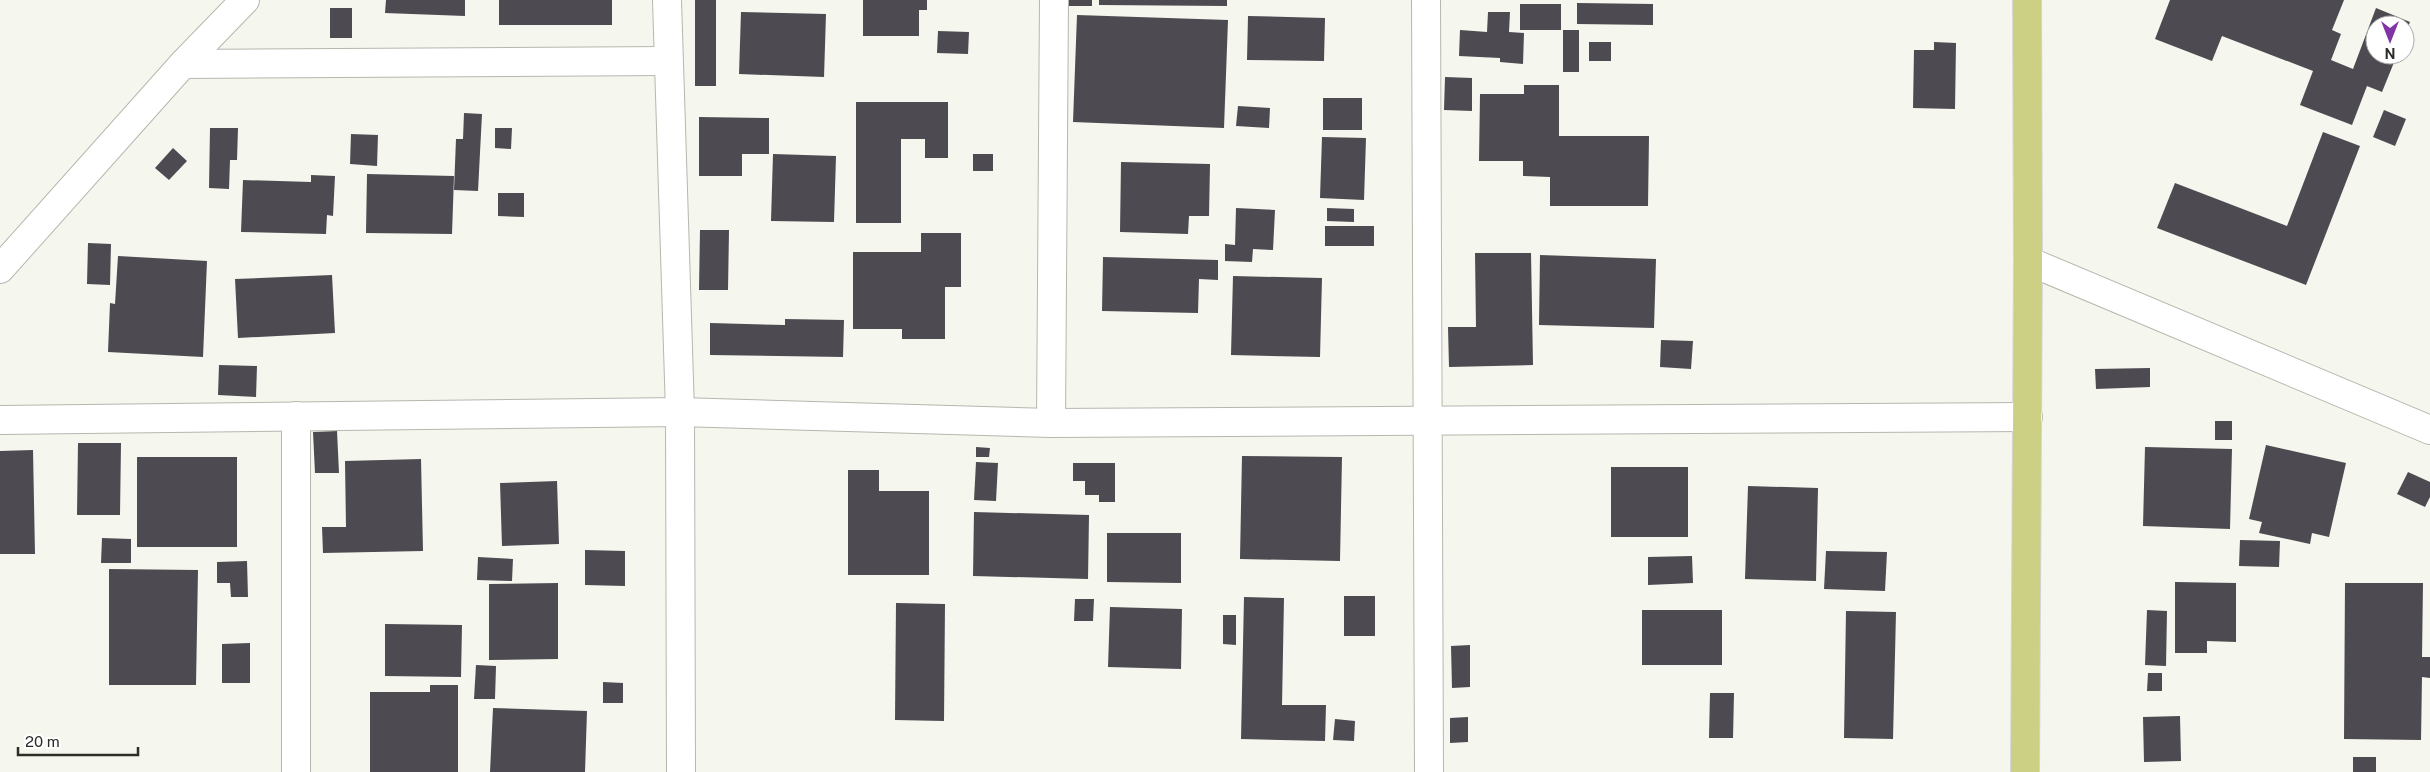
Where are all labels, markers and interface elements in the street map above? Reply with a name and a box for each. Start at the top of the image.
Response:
north arrow [2365,15,2415,65]
text: N [2385,45,2395,61]
scale bar [18,724,138,756]
text: 20 m [25,733,60,750]

